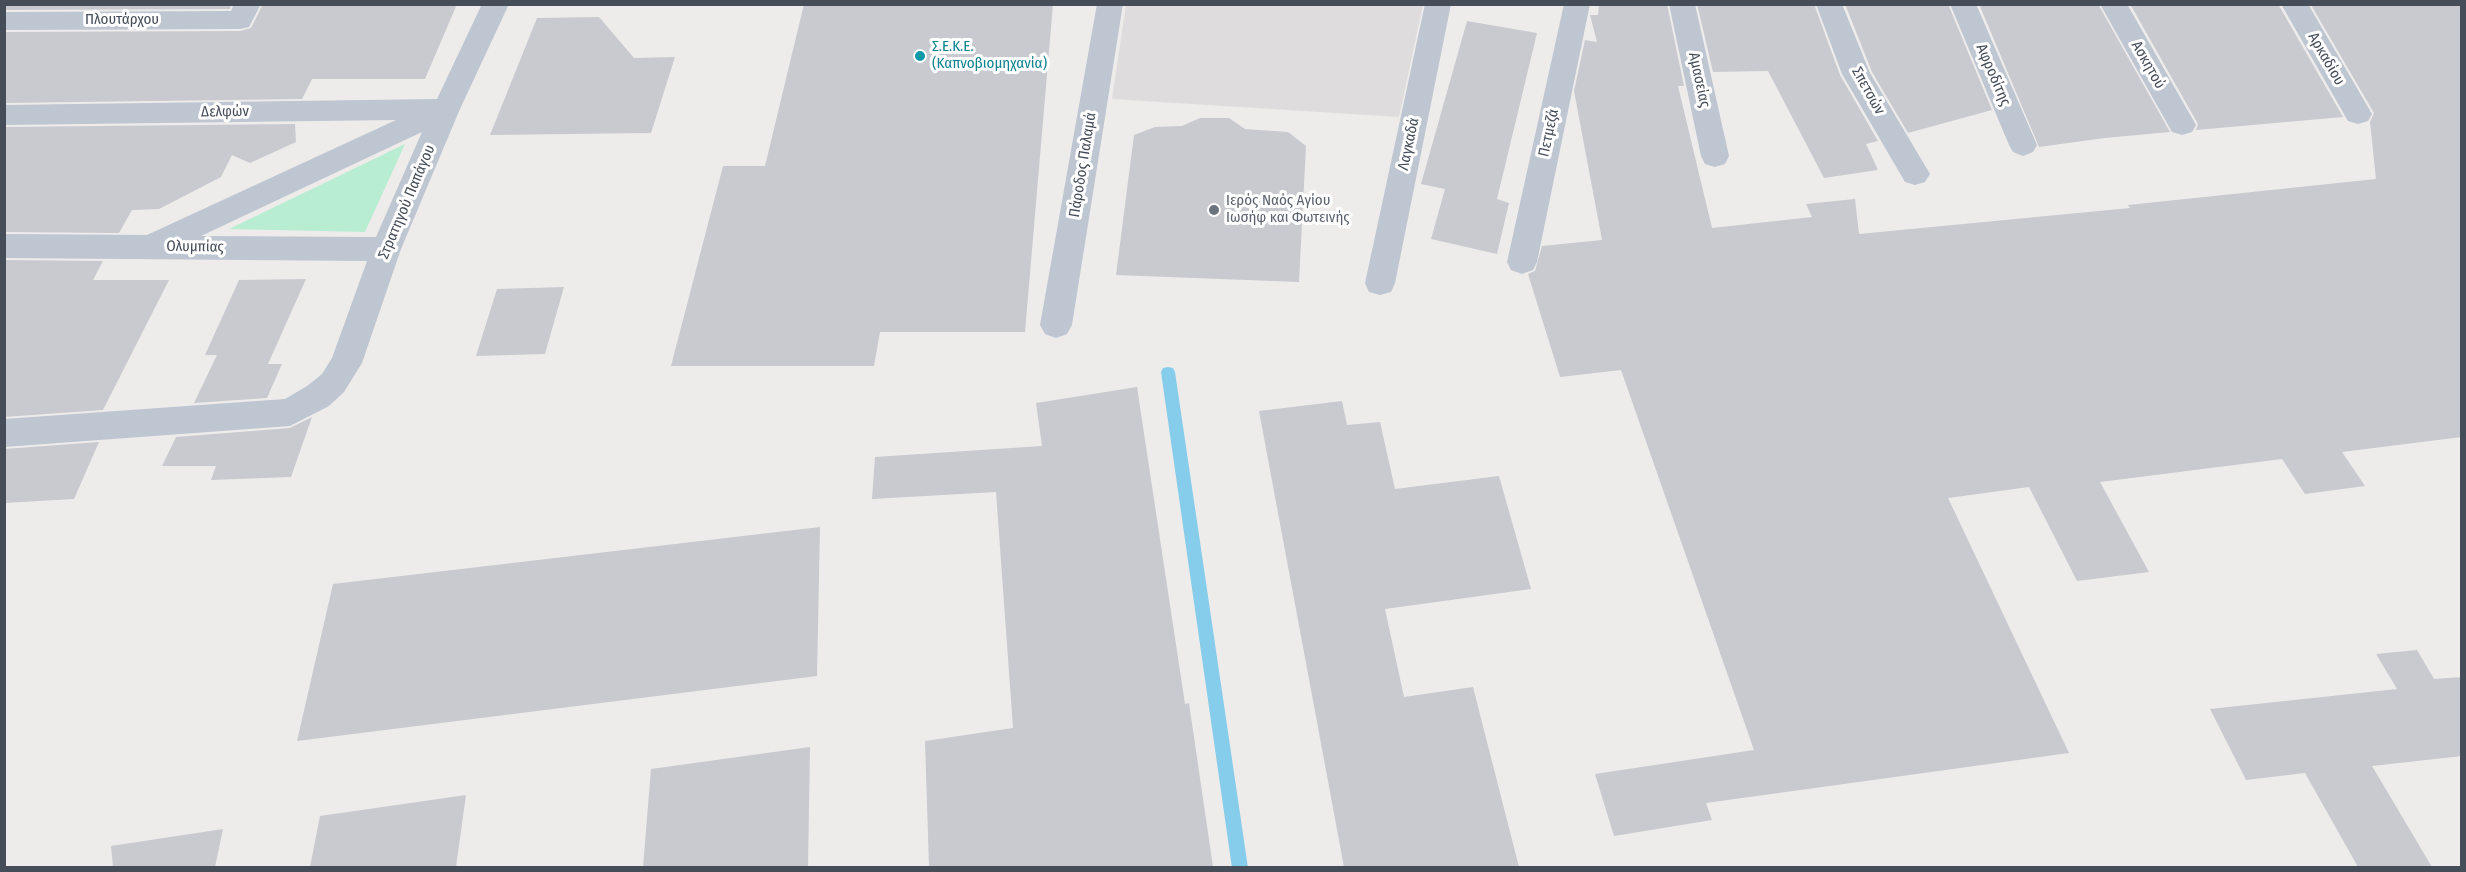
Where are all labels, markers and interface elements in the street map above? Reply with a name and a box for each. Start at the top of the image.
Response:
street label: Πλουτάρχου [85,11,159,29]
street label: Αρκαδίου [2304,29,2348,89]
place label: Σ.Ε.Κ.Ε. (Καπνοβιομηχανία) [932,38,1047,73]
street label: Ασκητού [2127,38,2169,92]
street label: Αφροδίτης [1972,41,2014,109]
marker: Σ.Ε.Κ.Ε. (Καπνοβιομηχανία) [913,49,927,63]
street label: Αμασείας [1684,51,1714,109]
street label: Σπετσών [1848,64,1888,118]
street label: Δελφών [201,103,249,121]
street label: Πετμεζά [1535,107,1563,159]
street label: Πάροδος Παλαμά [1066,111,1100,219]
street label: Λαγκαδά [1395,116,1423,172]
street label: Στρατηγού Παπάγου [375,142,439,262]
place label: Ιερός Ναός Αγίου Ιωσήφ και Φωτεινής [1226,192,1350,227]
marker: Ιερός Ναός Αγίου Ιωσήφ και Φωτεινής [1207,203,1221,217]
street label: Ολυμπίας [166,237,224,257]

